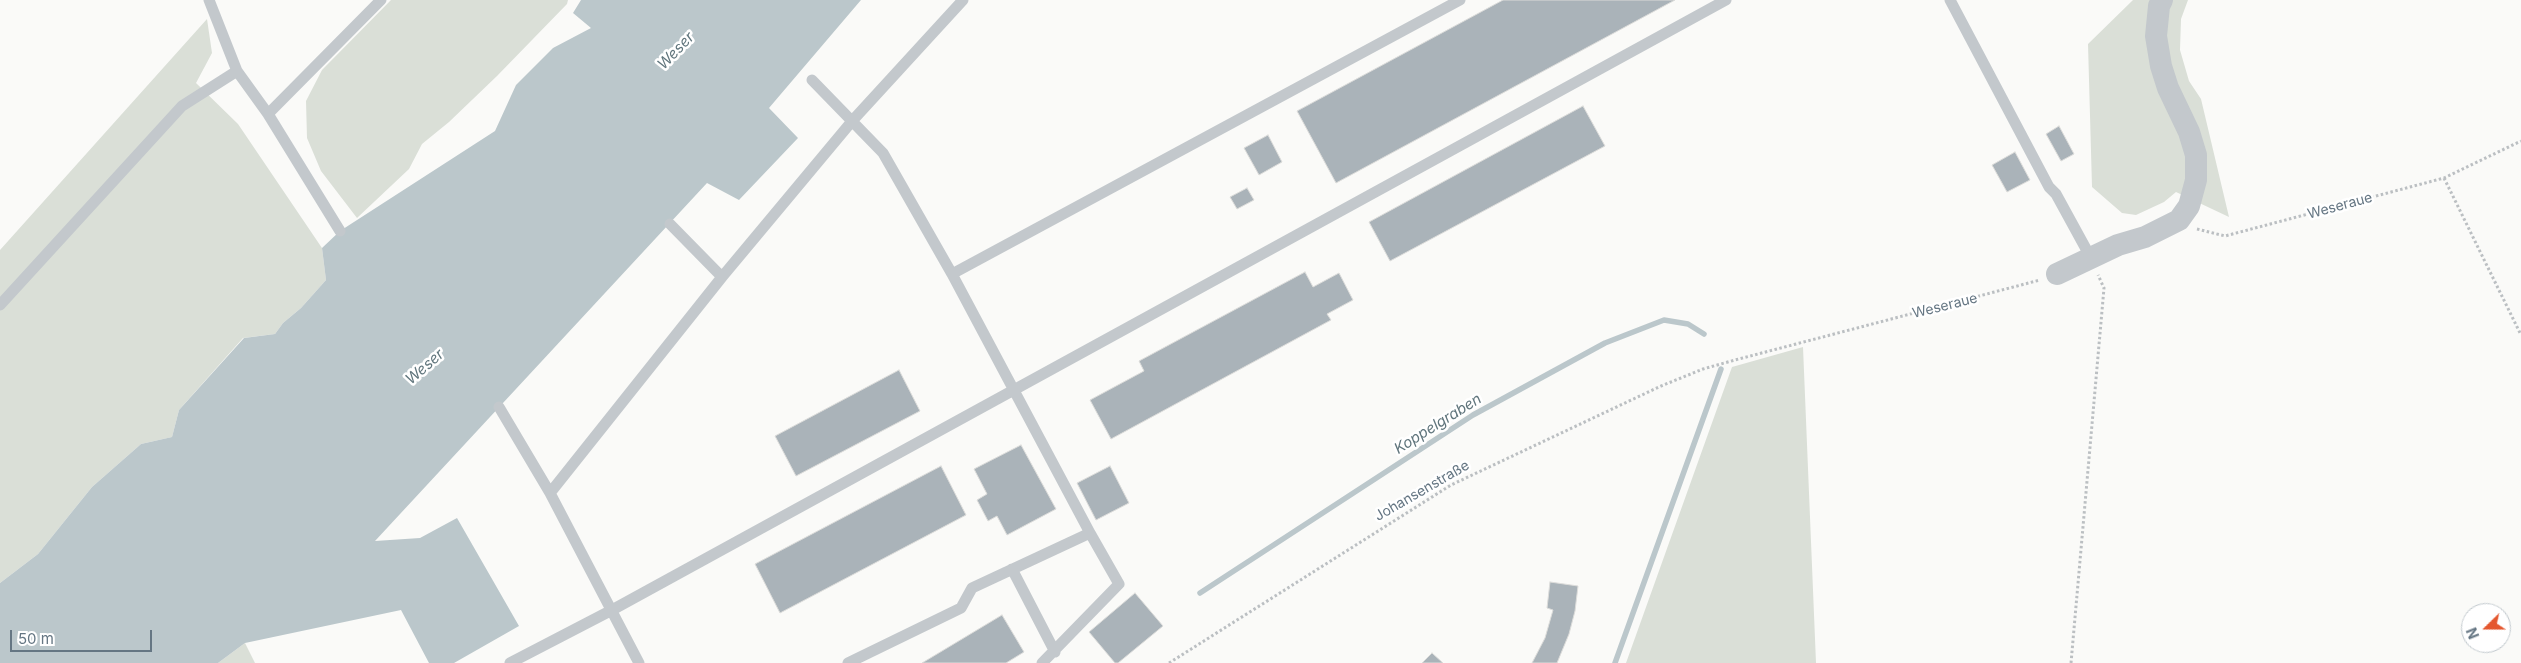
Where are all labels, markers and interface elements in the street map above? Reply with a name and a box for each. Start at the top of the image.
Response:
water label: Weser [654,29,698,73]
street label: Weseraue [2306,189,2374,223]
street label: Weseraue [1911,290,1979,322]
water label: Weser [402,345,448,389]
water label: Koppelgraben [1391,390,1485,458]
street label: Johansenstraße [1372,457,1472,525]
north arrow [2461,603,2511,653]
scale bar [12,620,155,652]
text: N [2463,625,2482,642]
text: 50 m [18,629,54,648]

